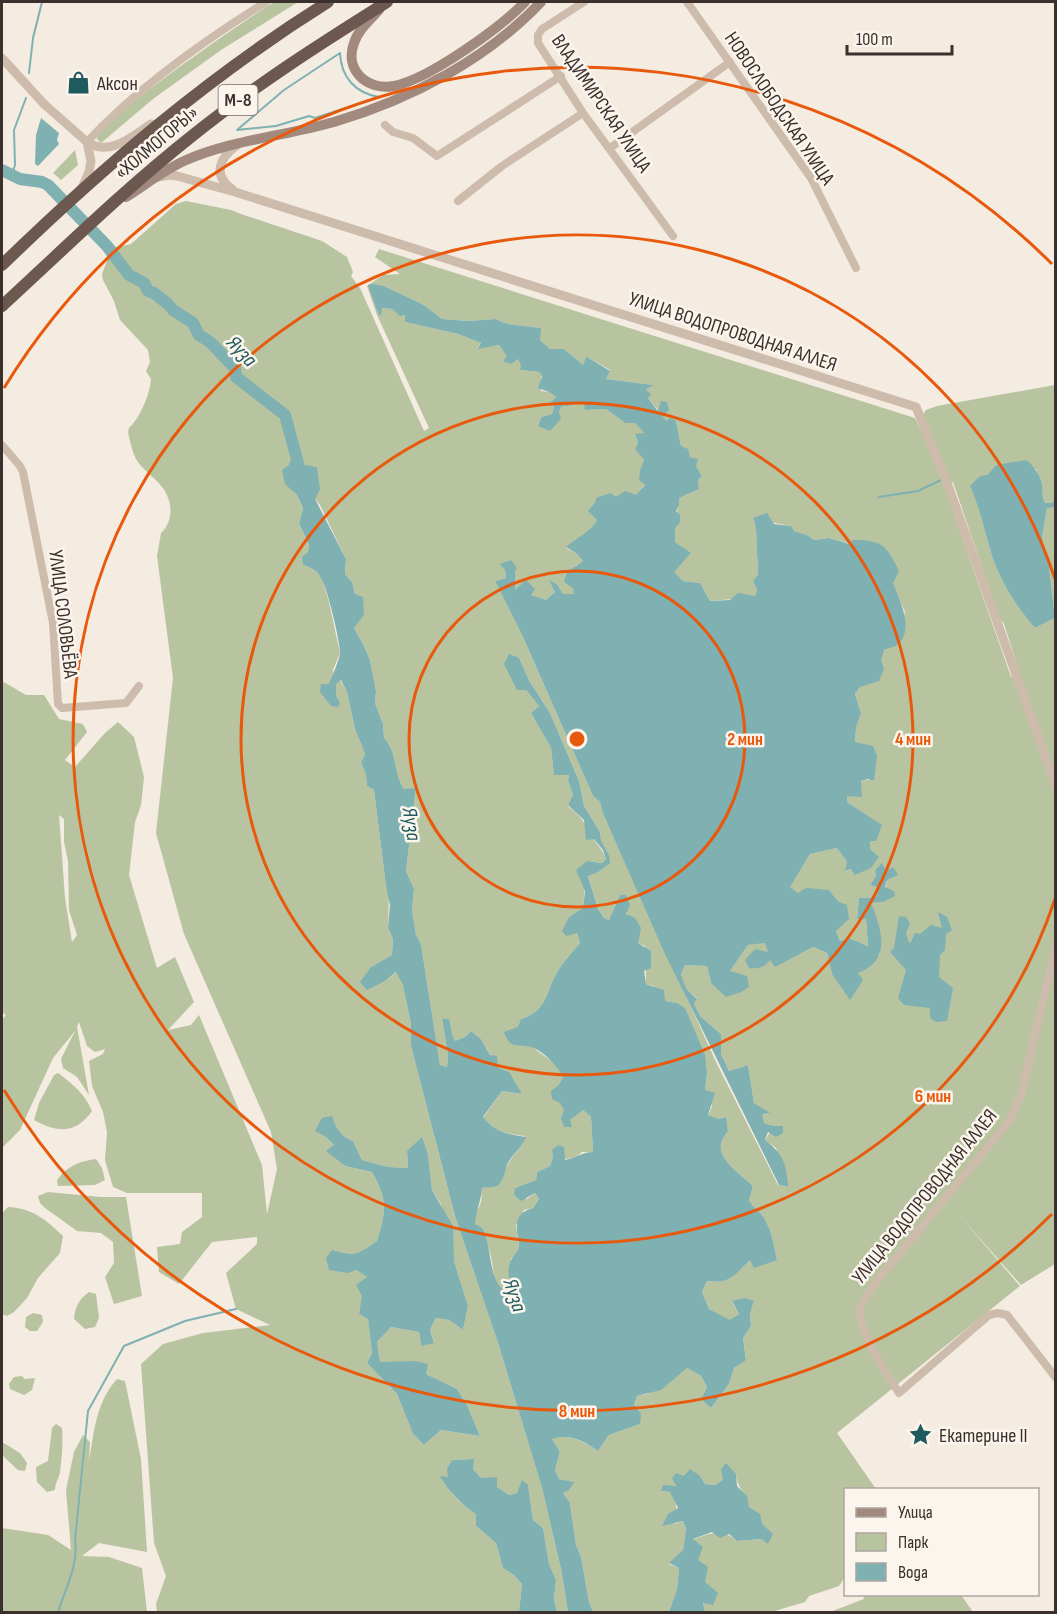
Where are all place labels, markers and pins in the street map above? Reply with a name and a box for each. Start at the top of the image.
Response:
shop icon: Аксон [66,70,92,96]
place label: Аксон [96,72,138,96]
centre of rings [567,729,587,749]
place icon: Екатерине II [908,1422,934,1448]
place label: Екатерине II [939,1424,1028,1448]

